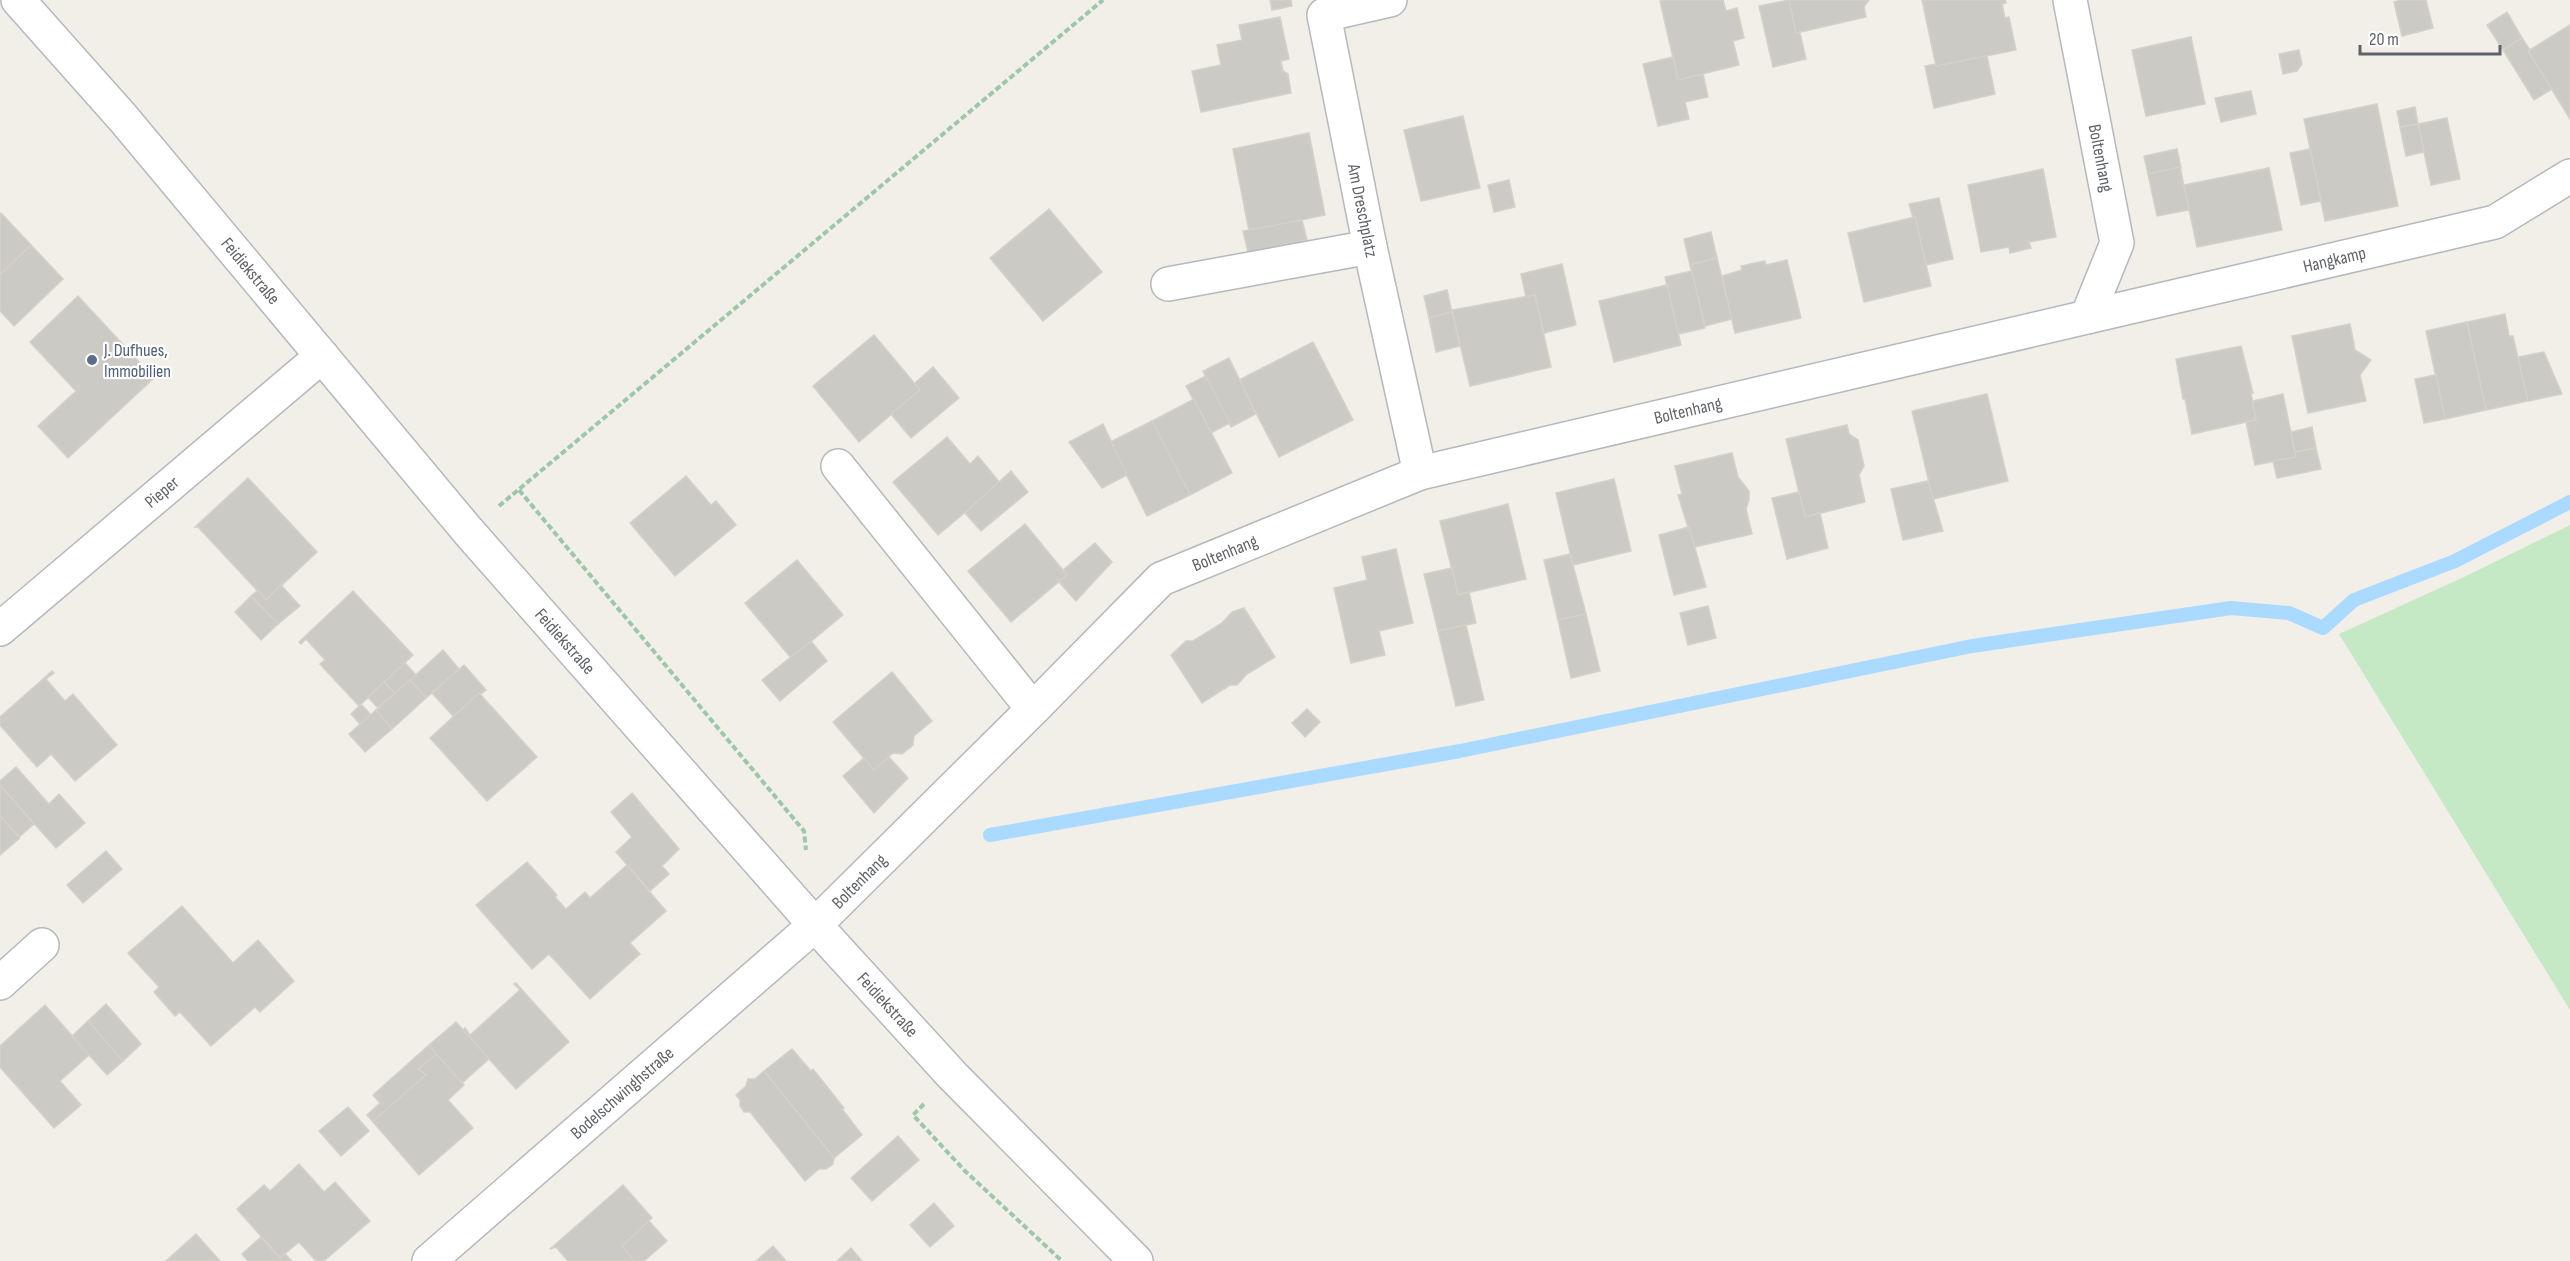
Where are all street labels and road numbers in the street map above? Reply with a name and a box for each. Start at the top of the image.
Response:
street label: Boltenhang [2084,122,2117,194]
street label: Am Dreschplatz [1343,161,1382,260]
street label: Feidiekstraße [216,233,284,309]
street label: Hangkamp [2301,242,2368,277]
street label: Boltenhang [1652,393,1724,429]
street label: Pieper [141,472,183,513]
street label: Boltenhang [1189,531,1261,576]
street label: Feidiekstraße [530,604,599,679]
street label: Boltenhang [828,850,891,913]
street label: Feidiekstraße [852,968,922,1042]
street label: Bodelschwinghstraße [567,1043,678,1144]

